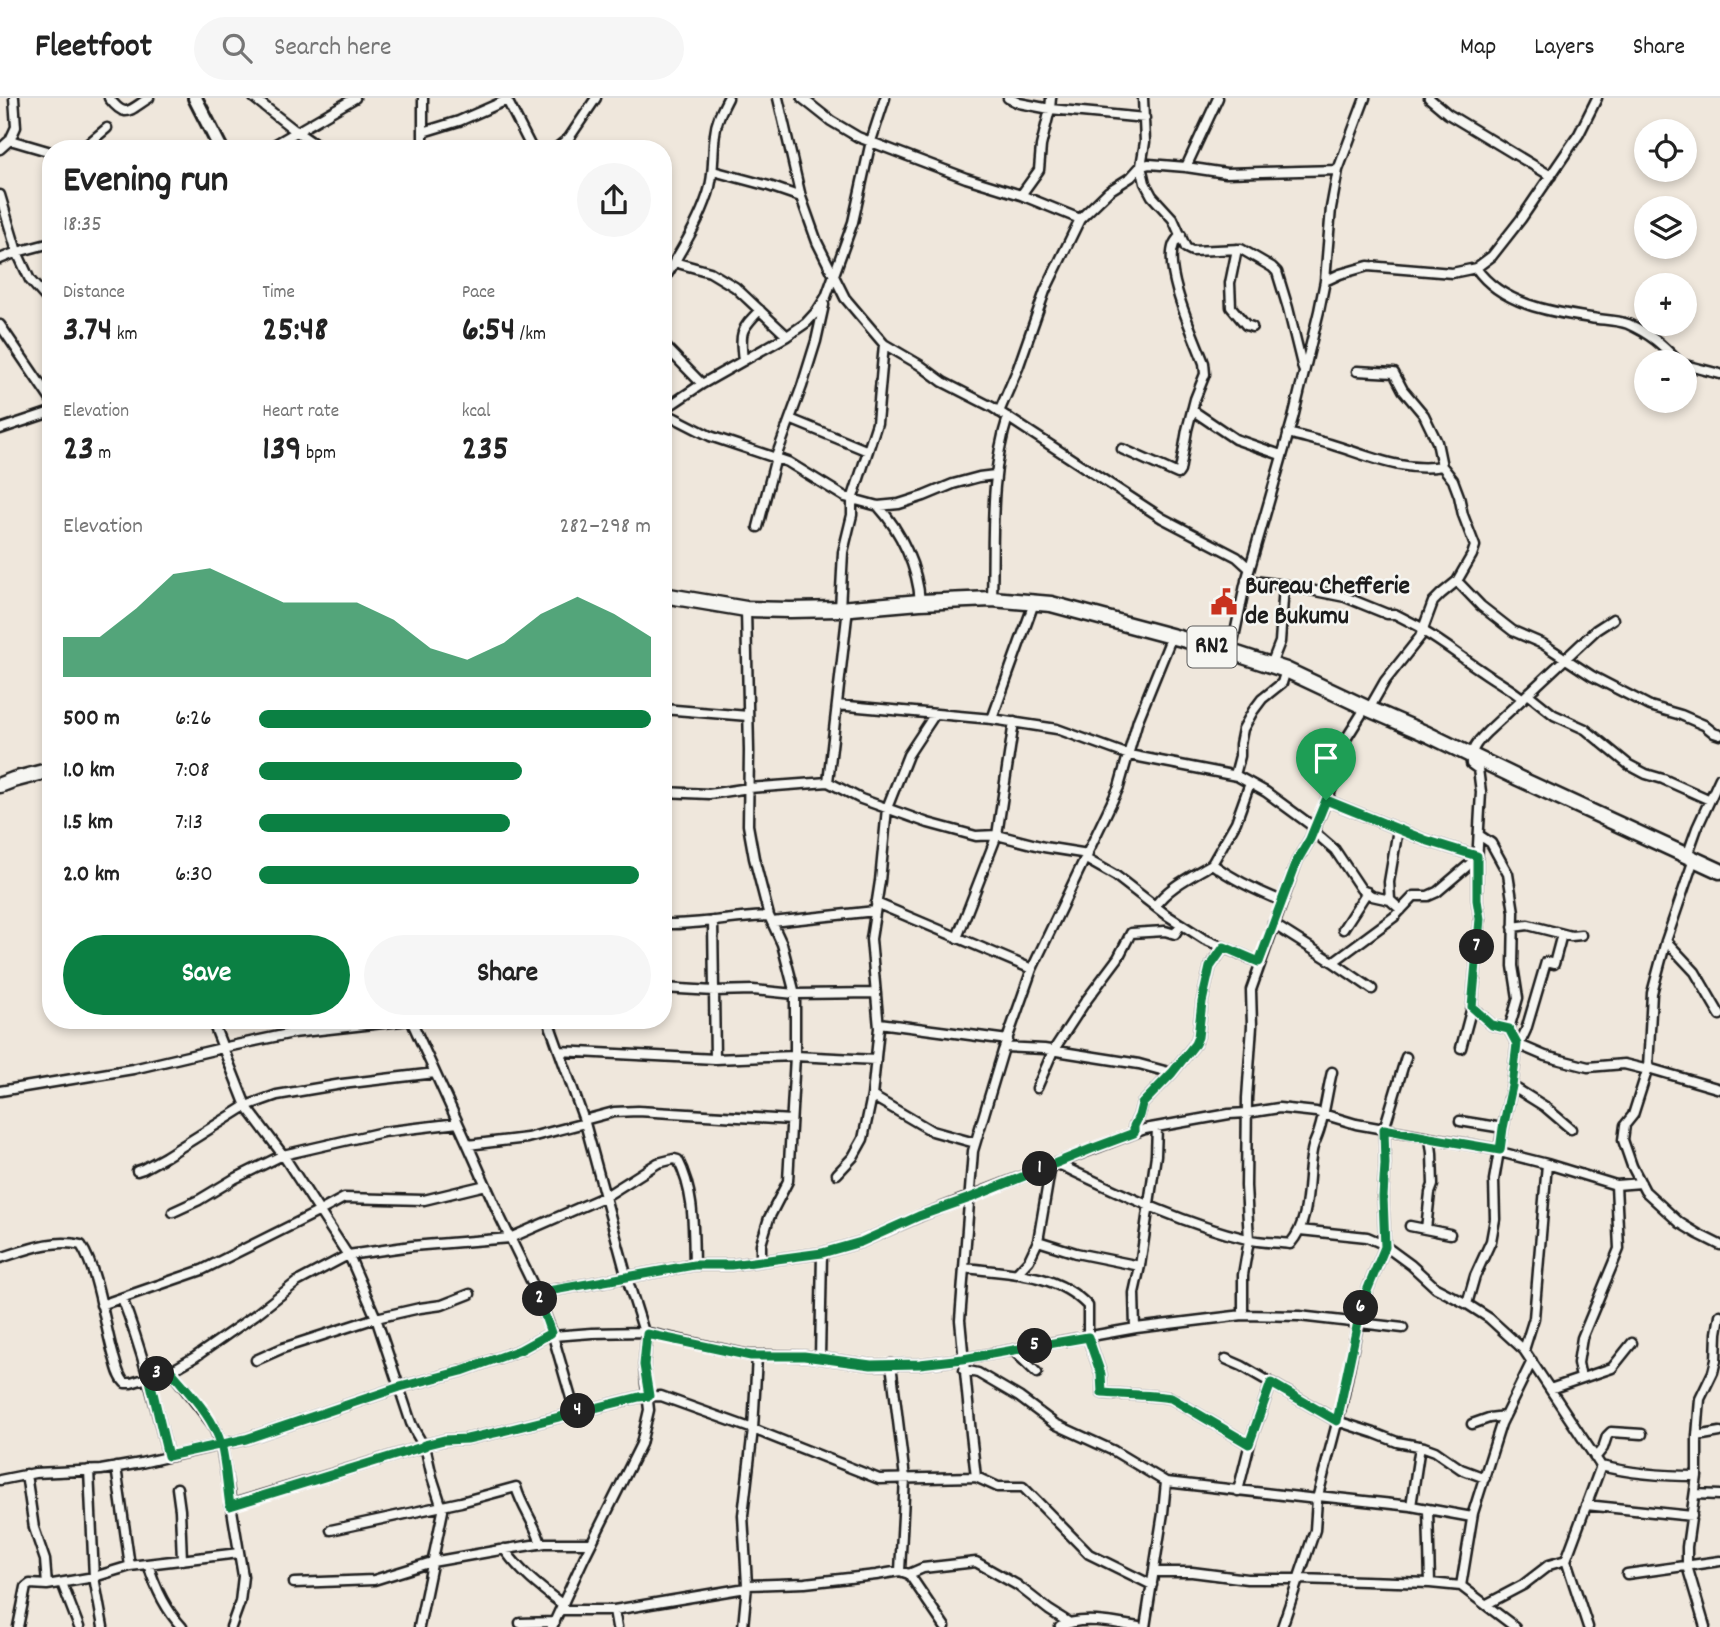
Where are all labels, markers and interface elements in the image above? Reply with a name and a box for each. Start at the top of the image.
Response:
search box [194,17,684,80]
text: Fleetfoot [35,25,152,72]
icon: search [218,29,256,67]
text: Search here [274,30,391,67]
text: Map [1460,31,1496,65]
text: Layers [1534,31,1595,65]
text: Share [1633,31,1685,65]
map controls [1634,119,1697,413]
button: locate [1634,119,1697,182]
text: Evening run [63,155,228,210]
button: share [577,163,651,237]
button: layers [1634,196,1697,259]
text: 18:35 [63,209,102,242]
button: + [1634,273,1697,336]
text: Distance [63,280,125,307]
text: Time [262,280,295,307]
text: Pace [462,280,495,307]
text: 3.74 [63,307,112,357]
text: 25:48 [262,307,328,357]
text: 6:54 [462,307,515,357]
text: km [112,322,137,349]
text: /km [515,322,546,349]
button: − [1634,350,1697,413]
text: Elevation [63,399,129,426]
text: Heart rate [262,399,339,426]
text: kcal [462,399,491,426]
text: 23 [63,426,94,476]
text: 139 [262,426,302,476]
text: 235 [462,426,509,476]
text: m [94,441,111,468]
text: bpm [302,441,336,468]
text: Elevation [63,511,143,544]
text: 282–298 m [559,511,651,544]
place label: Bureau Chefferie de Bukumu [1245,569,1410,636]
public building icon: Bureau Chefferie de Bukumu [1209,587,1239,617]
road number: RN2 [1188,626,1236,668]
text: 500 m [63,703,120,736]
text: 6:26 [175,703,211,736]
pin [1296,728,1356,800]
icon: arrive [1307,739,1345,777]
text: 1.0 km [63,755,115,788]
text: 7:08 [175,755,209,788]
text: 1.5 km [63,807,113,840]
text: 7:13 [175,807,203,840]
text: 2.0 km [63,859,120,892]
text: 6:30 [175,859,213,892]
pin: 7 [1460,930,1494,964]
text: 7 [1473,933,1480,960]
button: Save [63,935,350,1015]
button: Share [364,935,651,1015]
pin: 1 [1023,1152,1058,1186]
text: 1 [1037,1155,1042,1182]
pin: 2 [522,1282,558,1316]
text: 2 [535,1285,544,1312]
pin: 6 [1344,1290,1378,1326]
text: 6 [1356,1294,1365,1321]
pin: 5 [1018,1328,1052,1364]
text: 5 [1030,1332,1039,1359]
pin: 3 [140,1356,174,1392]
text: 3 [152,1360,161,1387]
pin: 4 [560,1394,596,1428]
text: 4 [574,1397,581,1424]

